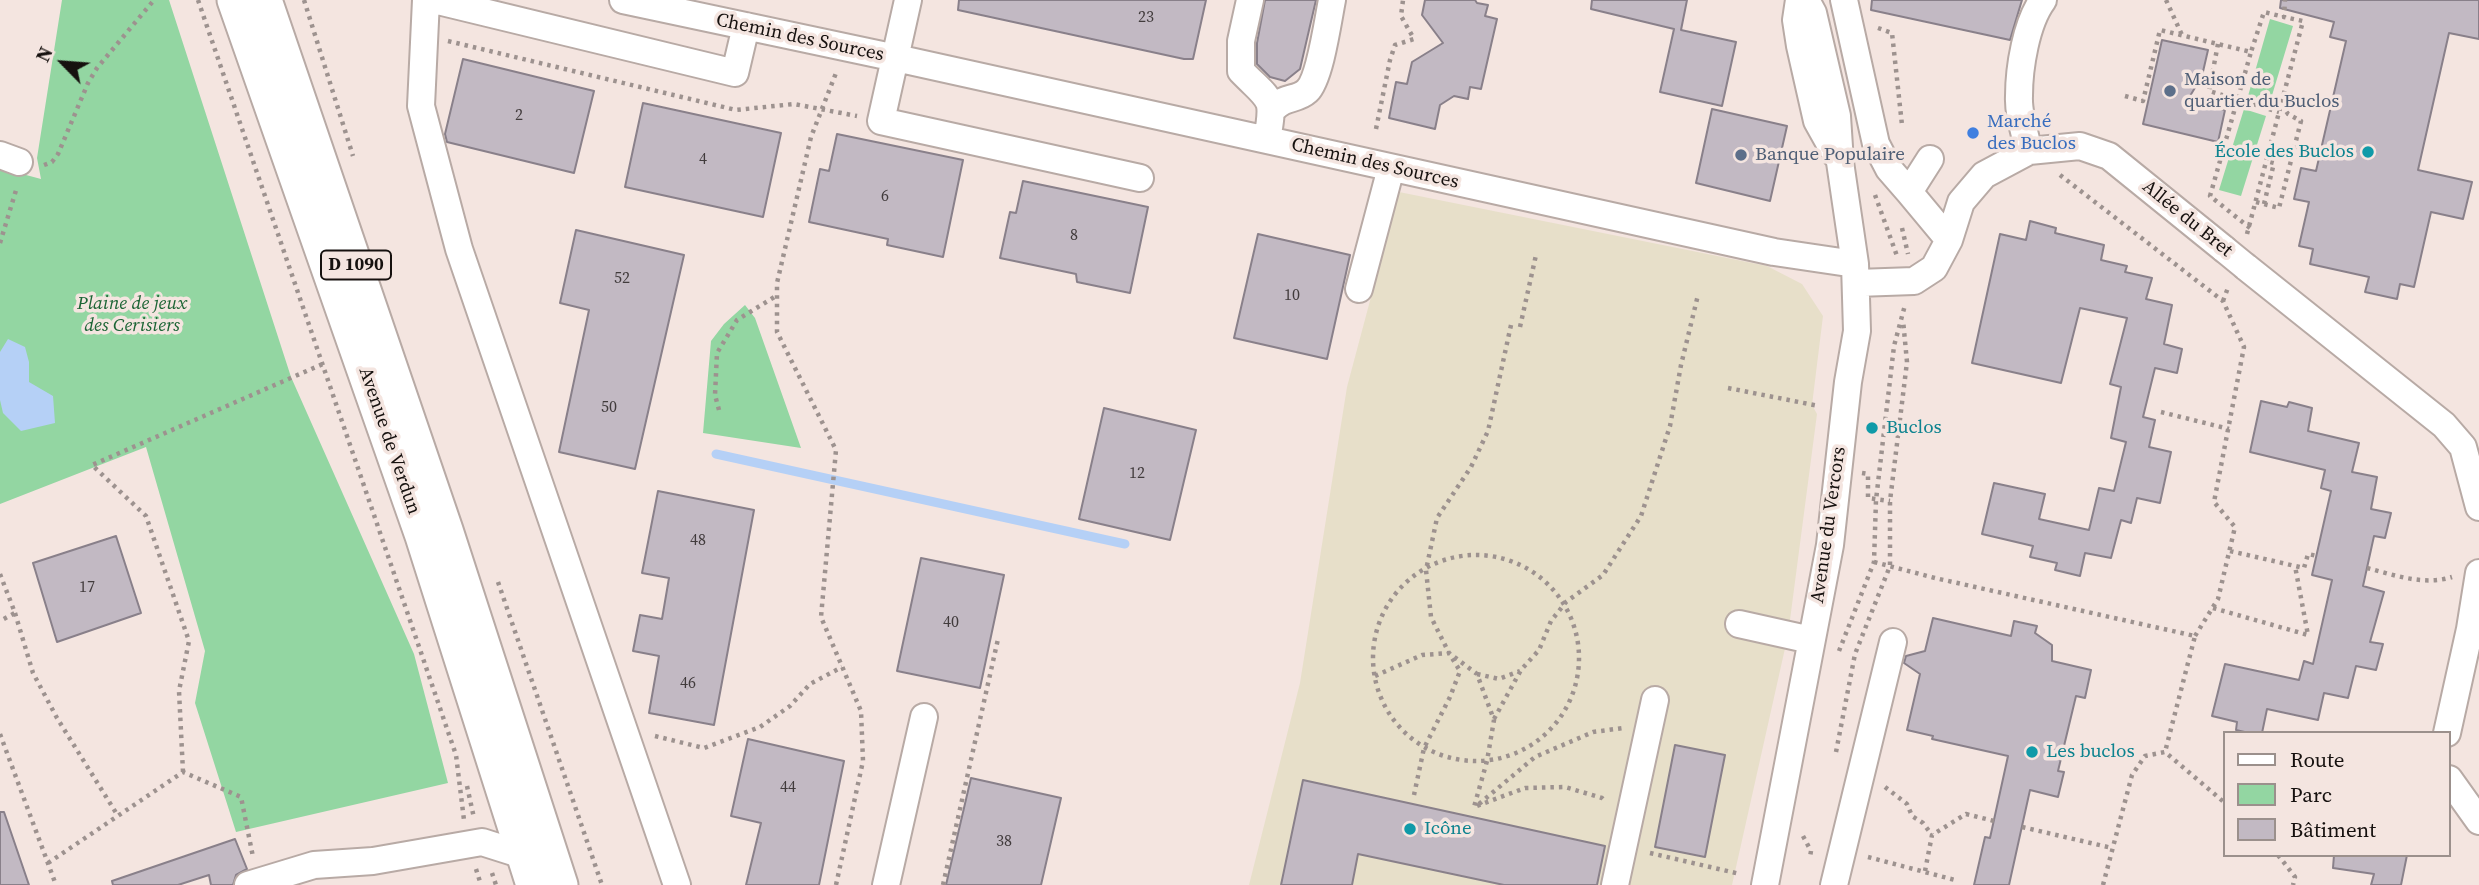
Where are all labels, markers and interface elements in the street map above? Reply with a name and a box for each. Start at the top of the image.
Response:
house number: 23 [1138,8,1154,28]
street label: Chemin des Sources [714,9,886,67]
north arrow [28,28,98,98]
text: N [29,42,59,66]
place label: Maison de quartier du Buclos [2184,69,2340,113]
marker: Maison de quartier du Buclos [2162,83,2178,99]
house number: 2 [515,106,523,126]
place label: Marché des Buclos [1987,111,2076,155]
marker: Marché des Buclos [1965,125,1981,141]
street label: Chemin des Sources [1289,134,1461,194]
place label: École des Buclos [2214,141,2354,163]
place label: Banque Populaire [1755,144,1905,166]
marker: École des Buclos [2360,144,2376,160]
marker: Banque Populaire [1733,147,1749,163]
house number: 4 [699,150,707,170]
street label: Allée du Bret [2137,176,2237,262]
house number: 6 [881,187,889,207]
house number: 8 [1070,226,1078,246]
road number: D 1090 [321,250,391,279]
house number: 52 [614,269,630,289]
house number: 10 [1284,286,1300,306]
park label: Plaine de jeux des Cerisiers [77,293,187,337]
street label: Avenue de Verdun [353,365,425,517]
house number: 50 [601,398,617,418]
place label: Buclos [1886,417,1942,439]
marker: Buclos [1864,420,1880,436]
street label: Avenue du Vercors [1807,445,1851,605]
house number: 12 [1129,464,1145,484]
house number: 48 [690,531,706,551]
house number: 17 [79,578,95,598]
house number: 40 [943,613,959,633]
house number: 46 [680,674,696,694]
legend [2224,731,2451,857]
place label: Les buclos [2046,741,2135,763]
marker: Les buclos [2024,744,2040,760]
text: Route [2290,745,2345,774]
house number: 44 [780,778,796,798]
text: Parc [2290,780,2332,809]
text: Bâtiment [2290,815,2376,844]
place label: Icône [1424,818,1472,840]
marker: Icône [1402,821,1418,837]
house number: 38 [996,832,1012,852]

